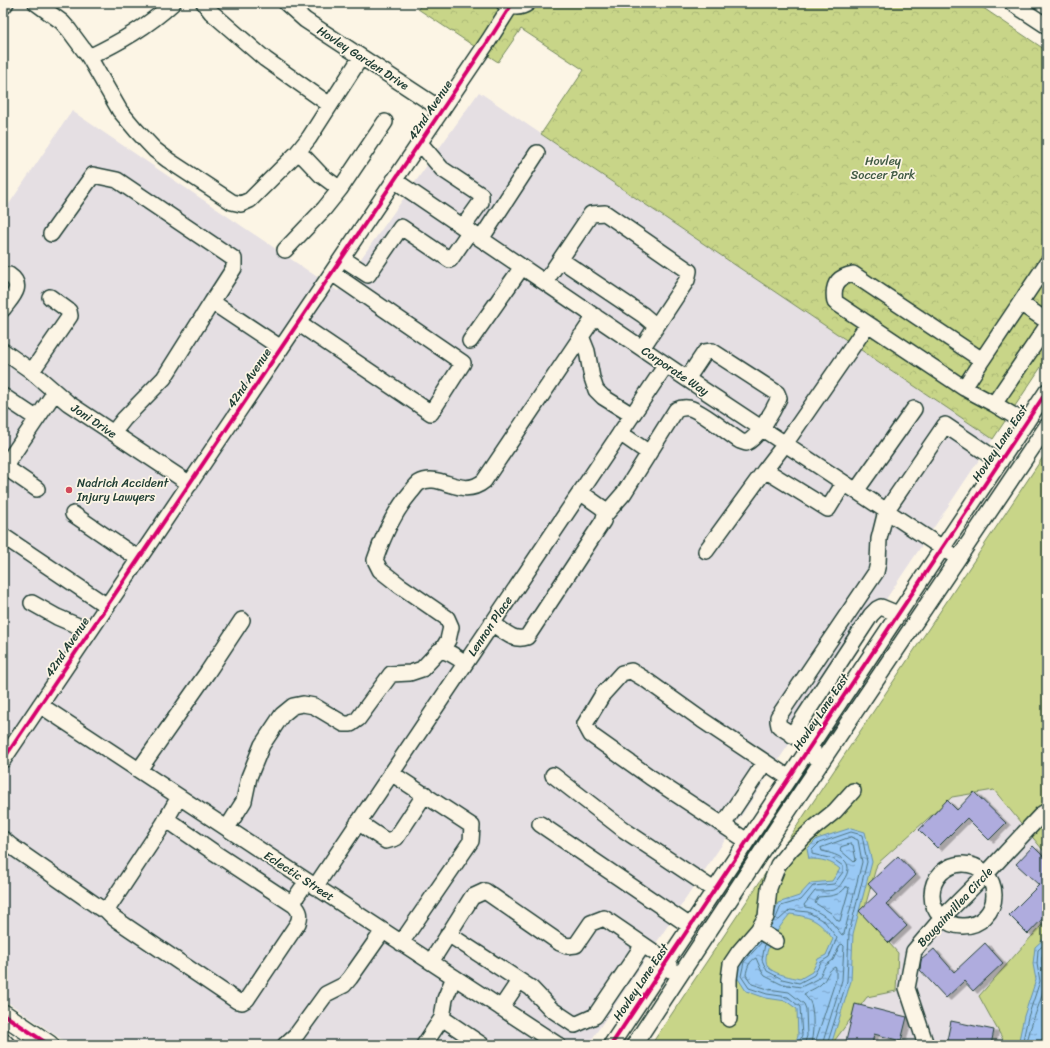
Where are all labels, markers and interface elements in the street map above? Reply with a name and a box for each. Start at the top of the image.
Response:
street label: Hovley Garden Drive [312,20,414,96]
street label: 42nd Avenue [402,75,458,145]
park label: Hovley Soccer Park [851,150,916,186]
street label: Corporate Way [637,340,714,402]
street label: 42nd Avenue [221,343,277,413]
street label: Joni Drive [66,397,122,445]
street label: Hovley Lane East [966,399,1035,486]
place label: Nadrich Accident Injury Lawyers [76,472,169,508]
marker: Nadrich Accident Injury Lawyers [64,485,74,495]
street label: Lennon Place [462,591,518,661]
street label: 42nd Avenue [39,612,95,682]
street label: Hovley Lane East [787,668,856,755]
street label: Eclectic Street [259,845,339,907]
street label: Bougainvillea Circle [912,861,998,952]
street label: Hovley Lane East [607,938,676,1025]

